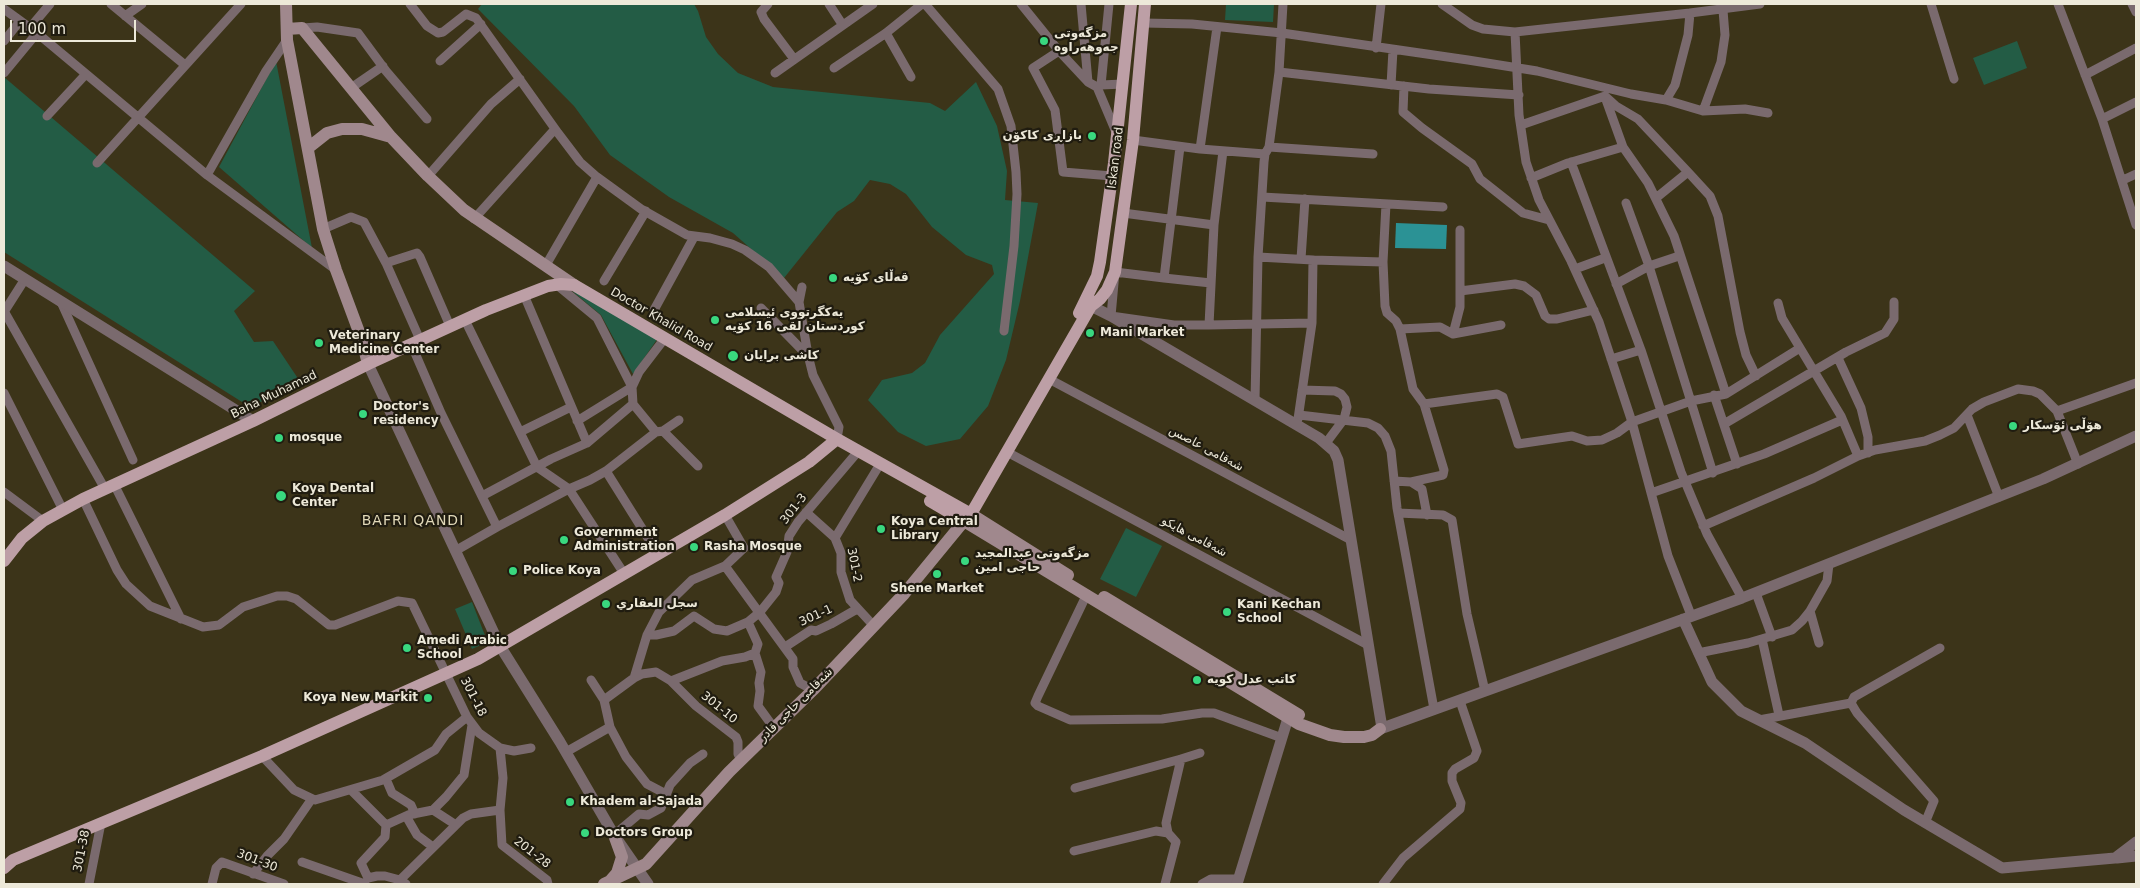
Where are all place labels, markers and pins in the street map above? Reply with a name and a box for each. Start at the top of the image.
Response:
place label: مزگه‌وتی جه‌وهه‌راوه [1054,27,1119,55]
marker: مزگه‌وتی جه‌وهه‌راوه [1038,35,1050,47]
place label: بازاڕی کاکۆن [1002,129,1082,143]
marker: بازاڕی کاکۆن [1086,130,1098,142]
place label: قەڵای کۆیە [843,271,909,285]
marker: قەڵای کۆیە [827,272,839,284]
place label: يه‌كگرتووی ئیسلامی كوردستان لقی 16 كۆیه‌ [725,306,865,334]
marker: يه‌كگرتووی ئیسلامی كوردستان لقی 16 كۆیه‌ [709,314,721,326]
place label: Mani Market [1100,326,1184,340]
marker: Mani Market [1084,327,1096,339]
place label: Veterinary Medicine Center [329,329,439,357]
marker: Veterinary Medicine Center [313,337,325,349]
marker: كاشی برایان [726,349,740,363]
place label: كاشی برایان [744,349,819,363]
place label: Doctor's residency [373,400,439,428]
marker: Doctor's residency [357,408,369,420]
place label: هۆڵی ئۆسکار [2023,419,2102,433]
marker: هۆڵی ئۆسکار [2007,420,2019,432]
place label: mosque [289,431,342,445]
marker: mosque [273,432,285,444]
place label: Koya Dental Center [292,482,374,510]
marker: Koya Dental Center [274,489,288,503]
place label: Koya Central Library [891,515,978,543]
marker: Koya Central Library [875,523,887,535]
place label: Government Administration [574,526,675,554]
marker: Government Administration [558,534,570,546]
place label: Rasha Mosque [704,540,802,554]
marker: Rasha Mosque [688,541,700,553]
place label: مزگه‌وتی عبدالمجید حاجی امین [975,547,1090,575]
marker: مزگه‌وتی عبدالمجید حاجی امین [959,555,971,567]
place label: Police Koya [523,564,601,578]
marker: Police Koya [507,565,519,577]
marker: Shene Market [931,568,943,580]
place label: Shene Market [890,582,984,596]
place label: سجل العقاري [616,597,698,611]
marker: سجل العقاري [600,598,612,610]
place label: Kani Kechan School [1237,598,1321,626]
marker: Kani Kechan School [1221,606,1233,618]
place label: Amedi Arabic School [417,634,507,662]
marker: Amedi Arabic School [401,642,413,654]
place label: كاتب عدل كويه [1207,673,1296,687]
marker: كاتب عدل كويه [1191,674,1203,686]
place label: Koya New Markit [303,691,418,705]
marker: Koya New Markit [422,692,434,704]
place label: Khadem al-Sajada [580,795,702,809]
marker: Khadem al-Sajada [564,796,576,808]
place label: Doctors Group [595,826,693,840]
marker: Doctors Group [579,827,591,839]

